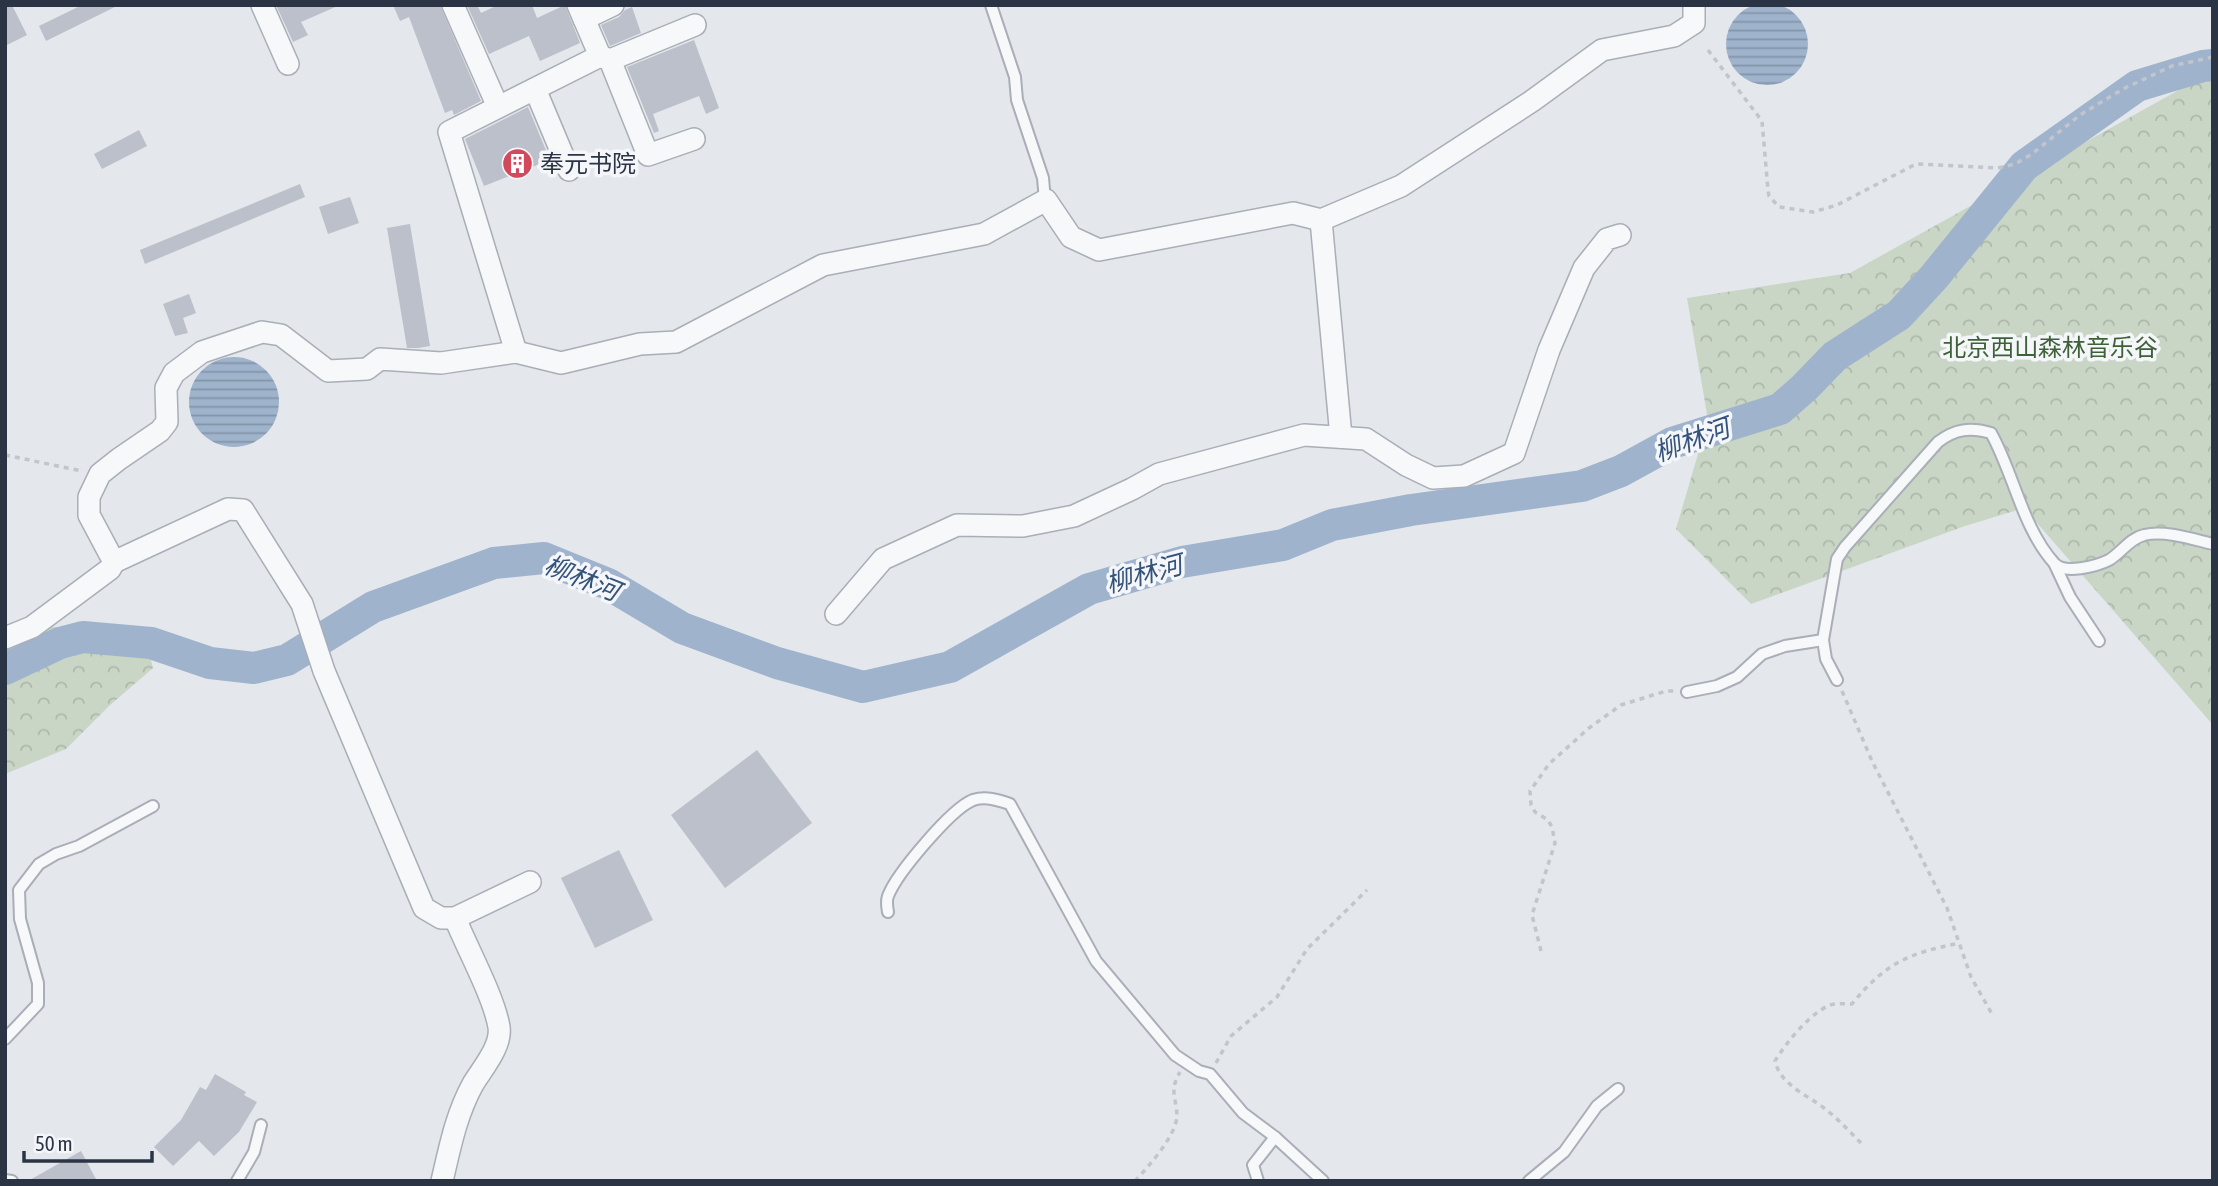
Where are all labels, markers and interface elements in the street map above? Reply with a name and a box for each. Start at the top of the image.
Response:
building icon: 奉元书院 [500,146,534,180]
place label: 奉元书院 [540,150,636,177]
park label: 北京西山森林音乐谷 [1942,334,2158,361]
water label: 柳林河 [1650,411,1738,467]
water label: 柳林河 [1102,548,1190,599]
water label: 柳林河 [540,549,628,608]
scale bar [24,1120,152,1164]
text: 50 m [35,1131,73,1155]

